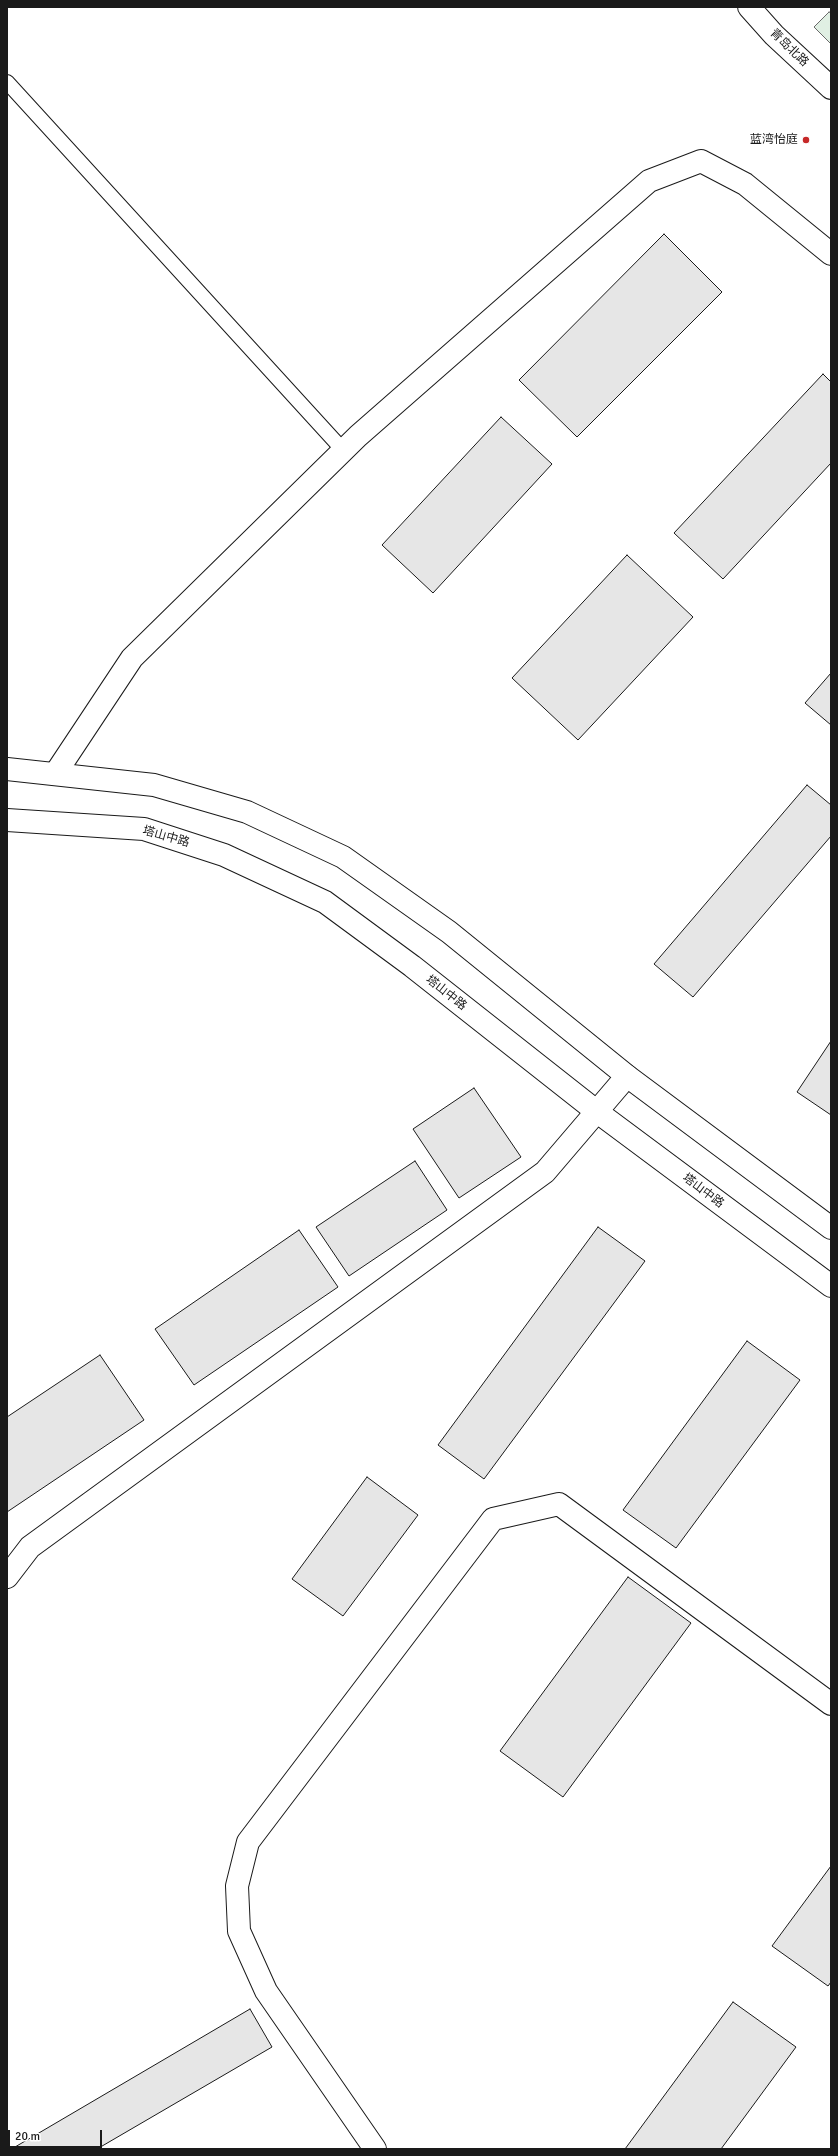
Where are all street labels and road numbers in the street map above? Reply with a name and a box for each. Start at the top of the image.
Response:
street label: 青岛北路 [767,26,811,70]
street label: 塔山中路 [141,823,191,851]
street label: 塔山中路 [423,973,469,1013]
street label: 塔山中路 [679,1171,727,1211]

